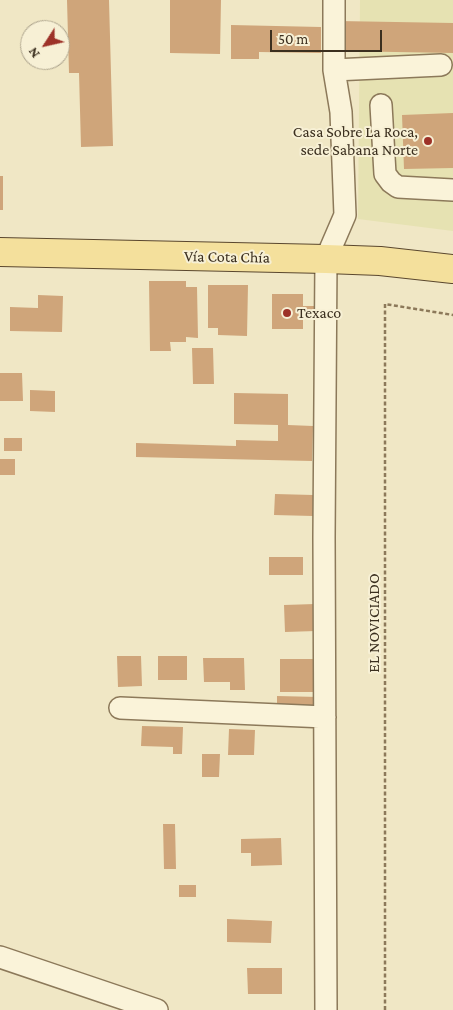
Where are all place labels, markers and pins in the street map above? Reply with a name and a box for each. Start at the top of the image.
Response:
place label: Casa Sobre La Roca, sede Sabana Norte [293,122,418,160]
marker: Casa Sobre La Roca, sede Sabana Norte [422,135,434,147]
place label: Texaco [297,303,341,323]
marker: Texaco [281,307,293,319]

